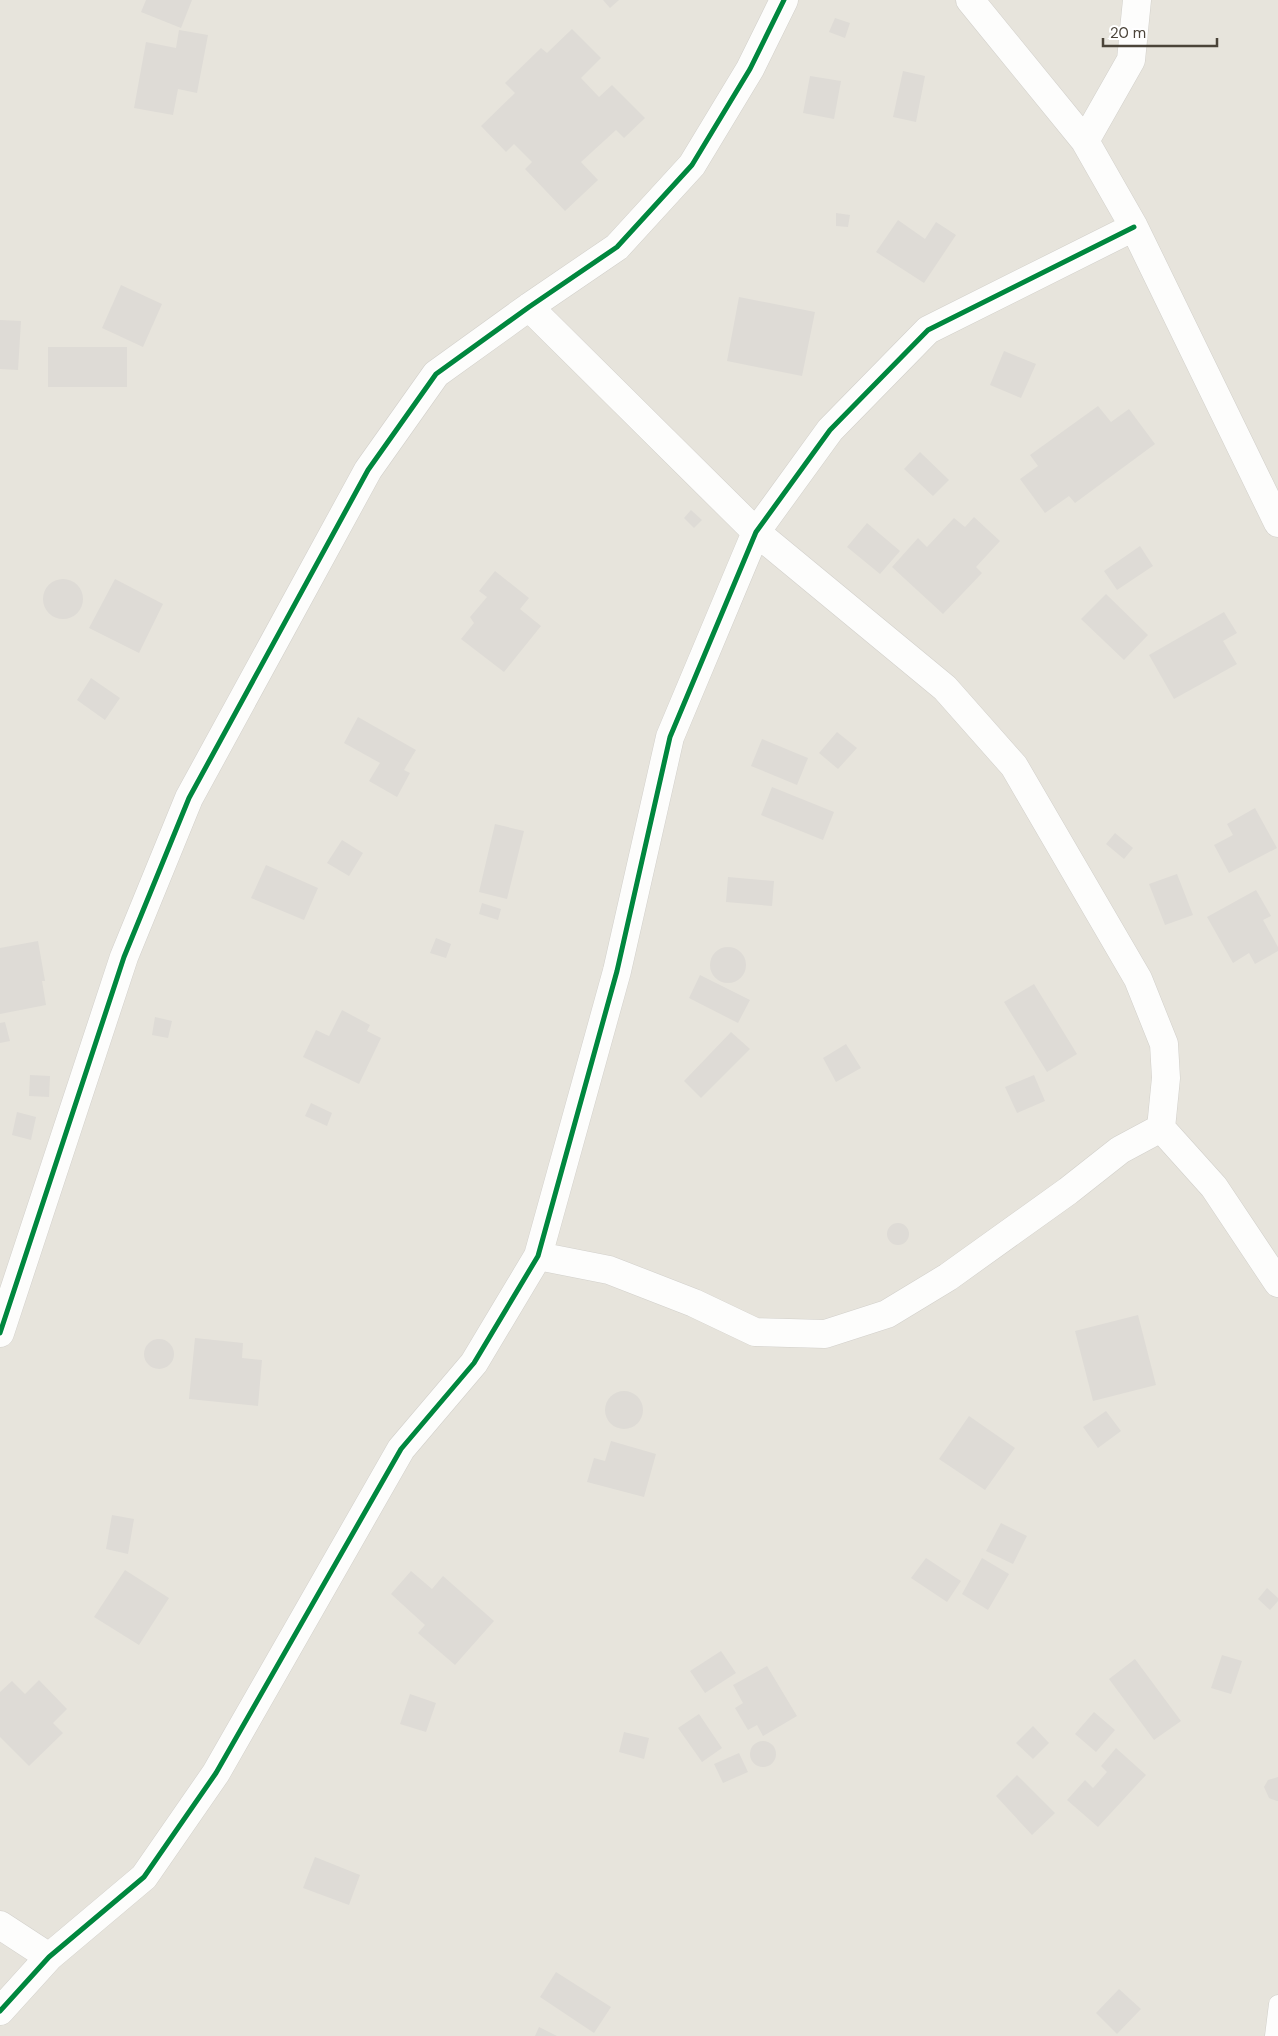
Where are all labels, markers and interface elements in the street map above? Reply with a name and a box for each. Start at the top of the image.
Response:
scale bar [1103,15,1217,47]
text: 20 m [1110,23,1146,43]

